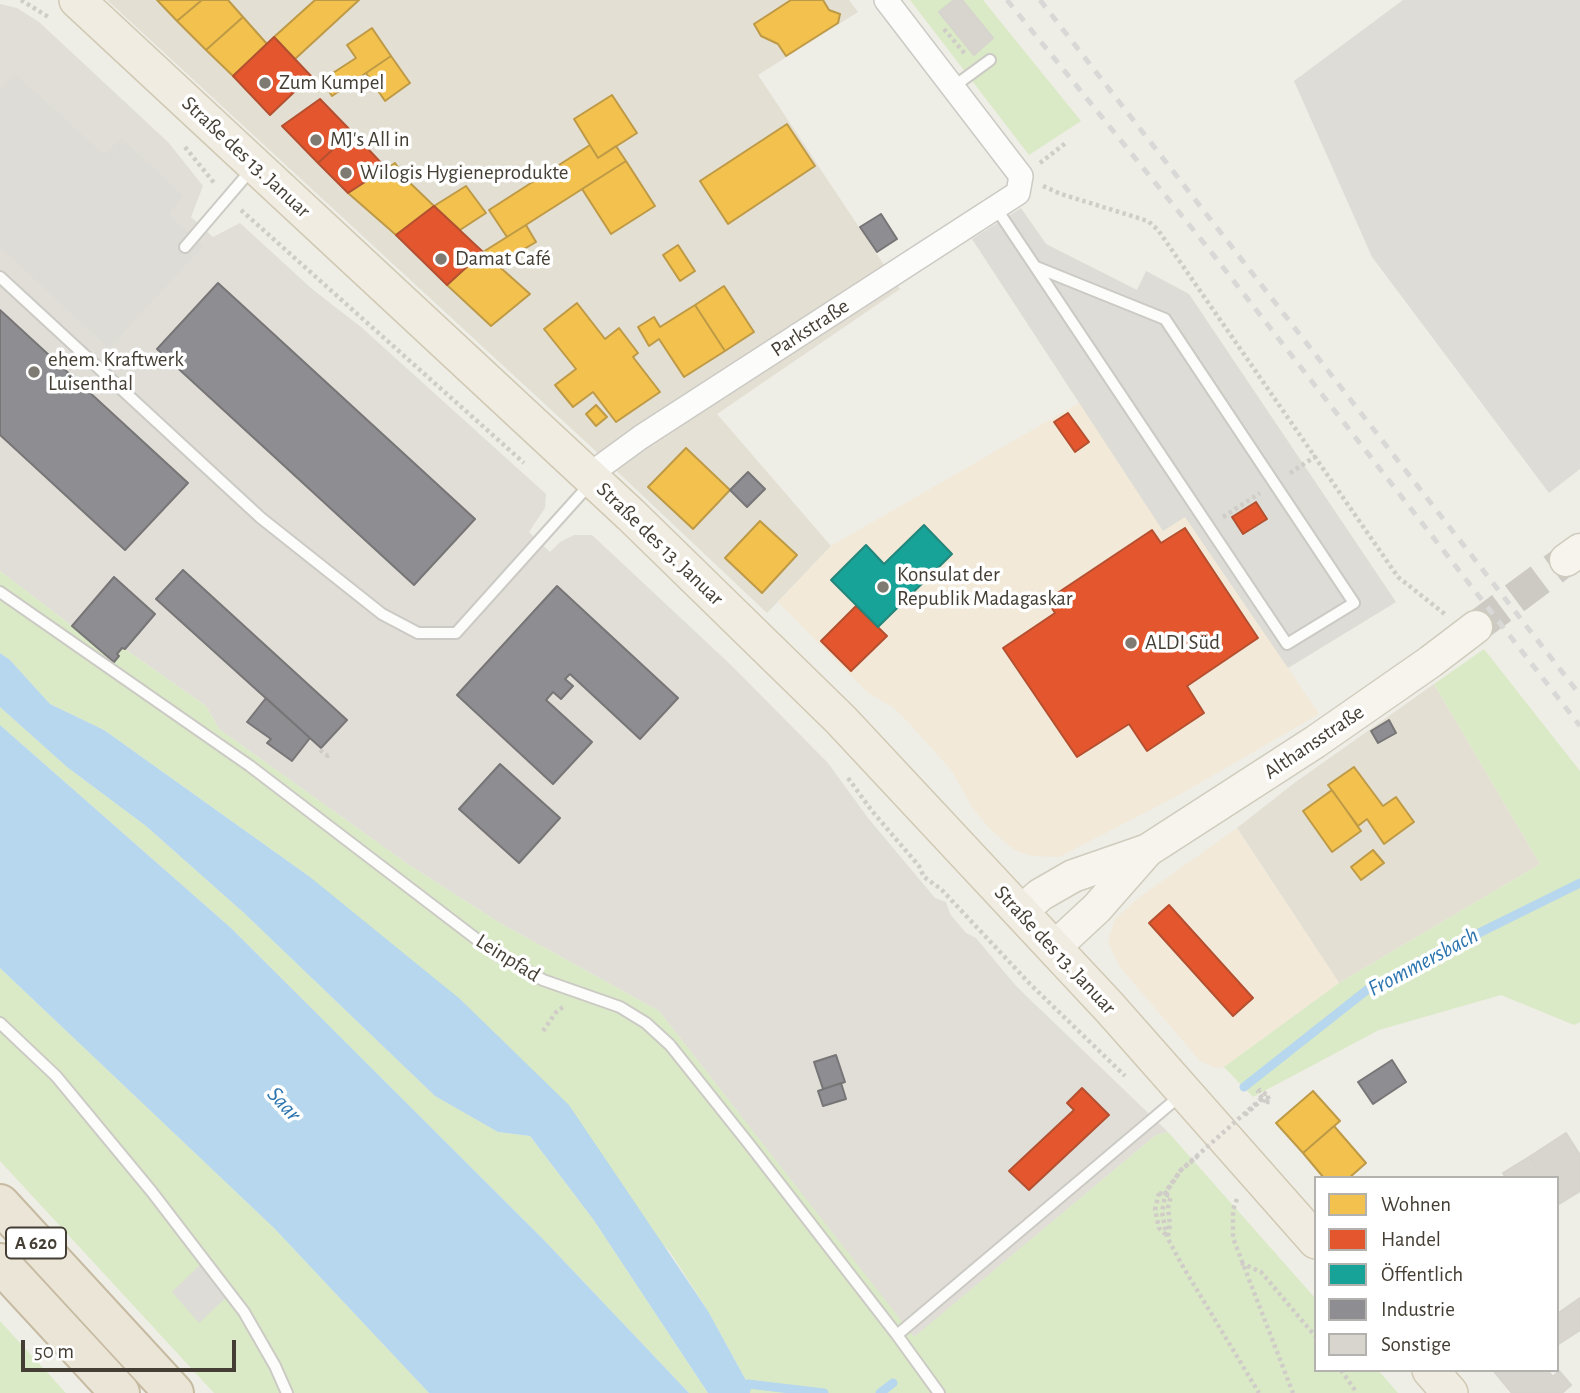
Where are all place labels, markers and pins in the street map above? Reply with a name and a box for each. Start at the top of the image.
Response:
place label: Zum Kumpel [279,70,385,96]
marker: Zum Kumpel [257,75,273,91]
place label: MJ's All in [330,127,410,153]
marker: MJ's All in [308,132,324,148]
place label: Wilogis Hygieneprodukte [360,160,568,186]
marker: Wilogis Hygieneprodukte [338,165,354,181]
place label: Damat Café [455,246,551,272]
marker: Damat Café [433,251,449,267]
place label: ehem. Kraftwerk Luisenthal [48,347,184,397]
marker: ehem. Kraftwerk Luisenthal [26,364,42,380]
place label: Konsulat der Republik Madagaskar [897,562,1073,612]
marker: Konsulat der Republik Madagaskar [875,579,891,595]
place label: ALDI Süd [1145,630,1220,656]
marker: ALDI Süd [1123,635,1139,651]

